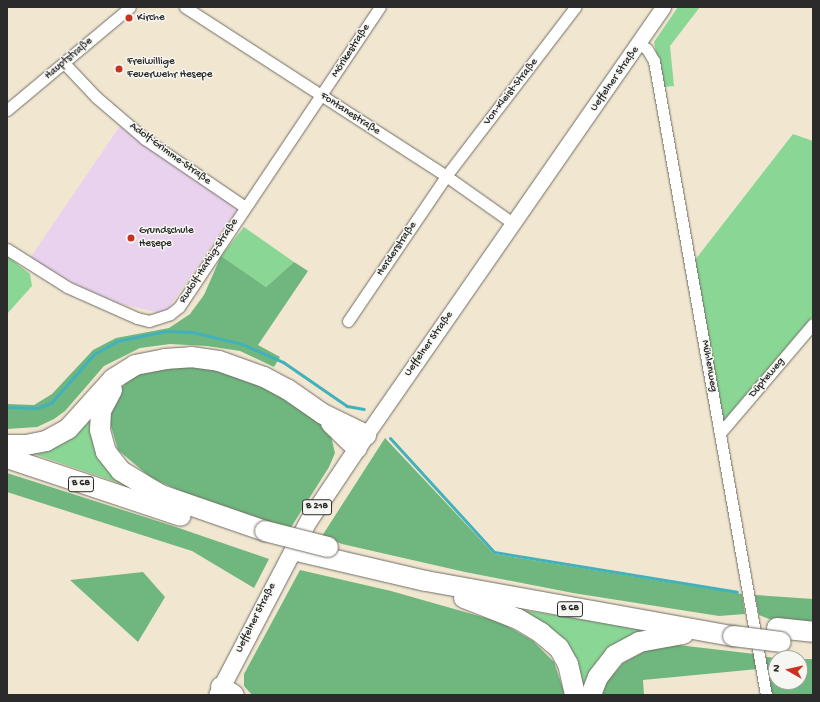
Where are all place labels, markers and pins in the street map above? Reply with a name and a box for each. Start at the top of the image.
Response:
place label: Kirche [137,11,165,25]
marker: Kirche [124,13,134,23]
place label: Freiwillige Feuerwehr Hesepe [127,56,212,82]
marker: Freiwillige Feuerwehr Hesepe [114,64,124,74]
place label: Grundschule Hesepe [139,225,194,251]
marker: Grundschule Hesepe [126,233,136,243]

